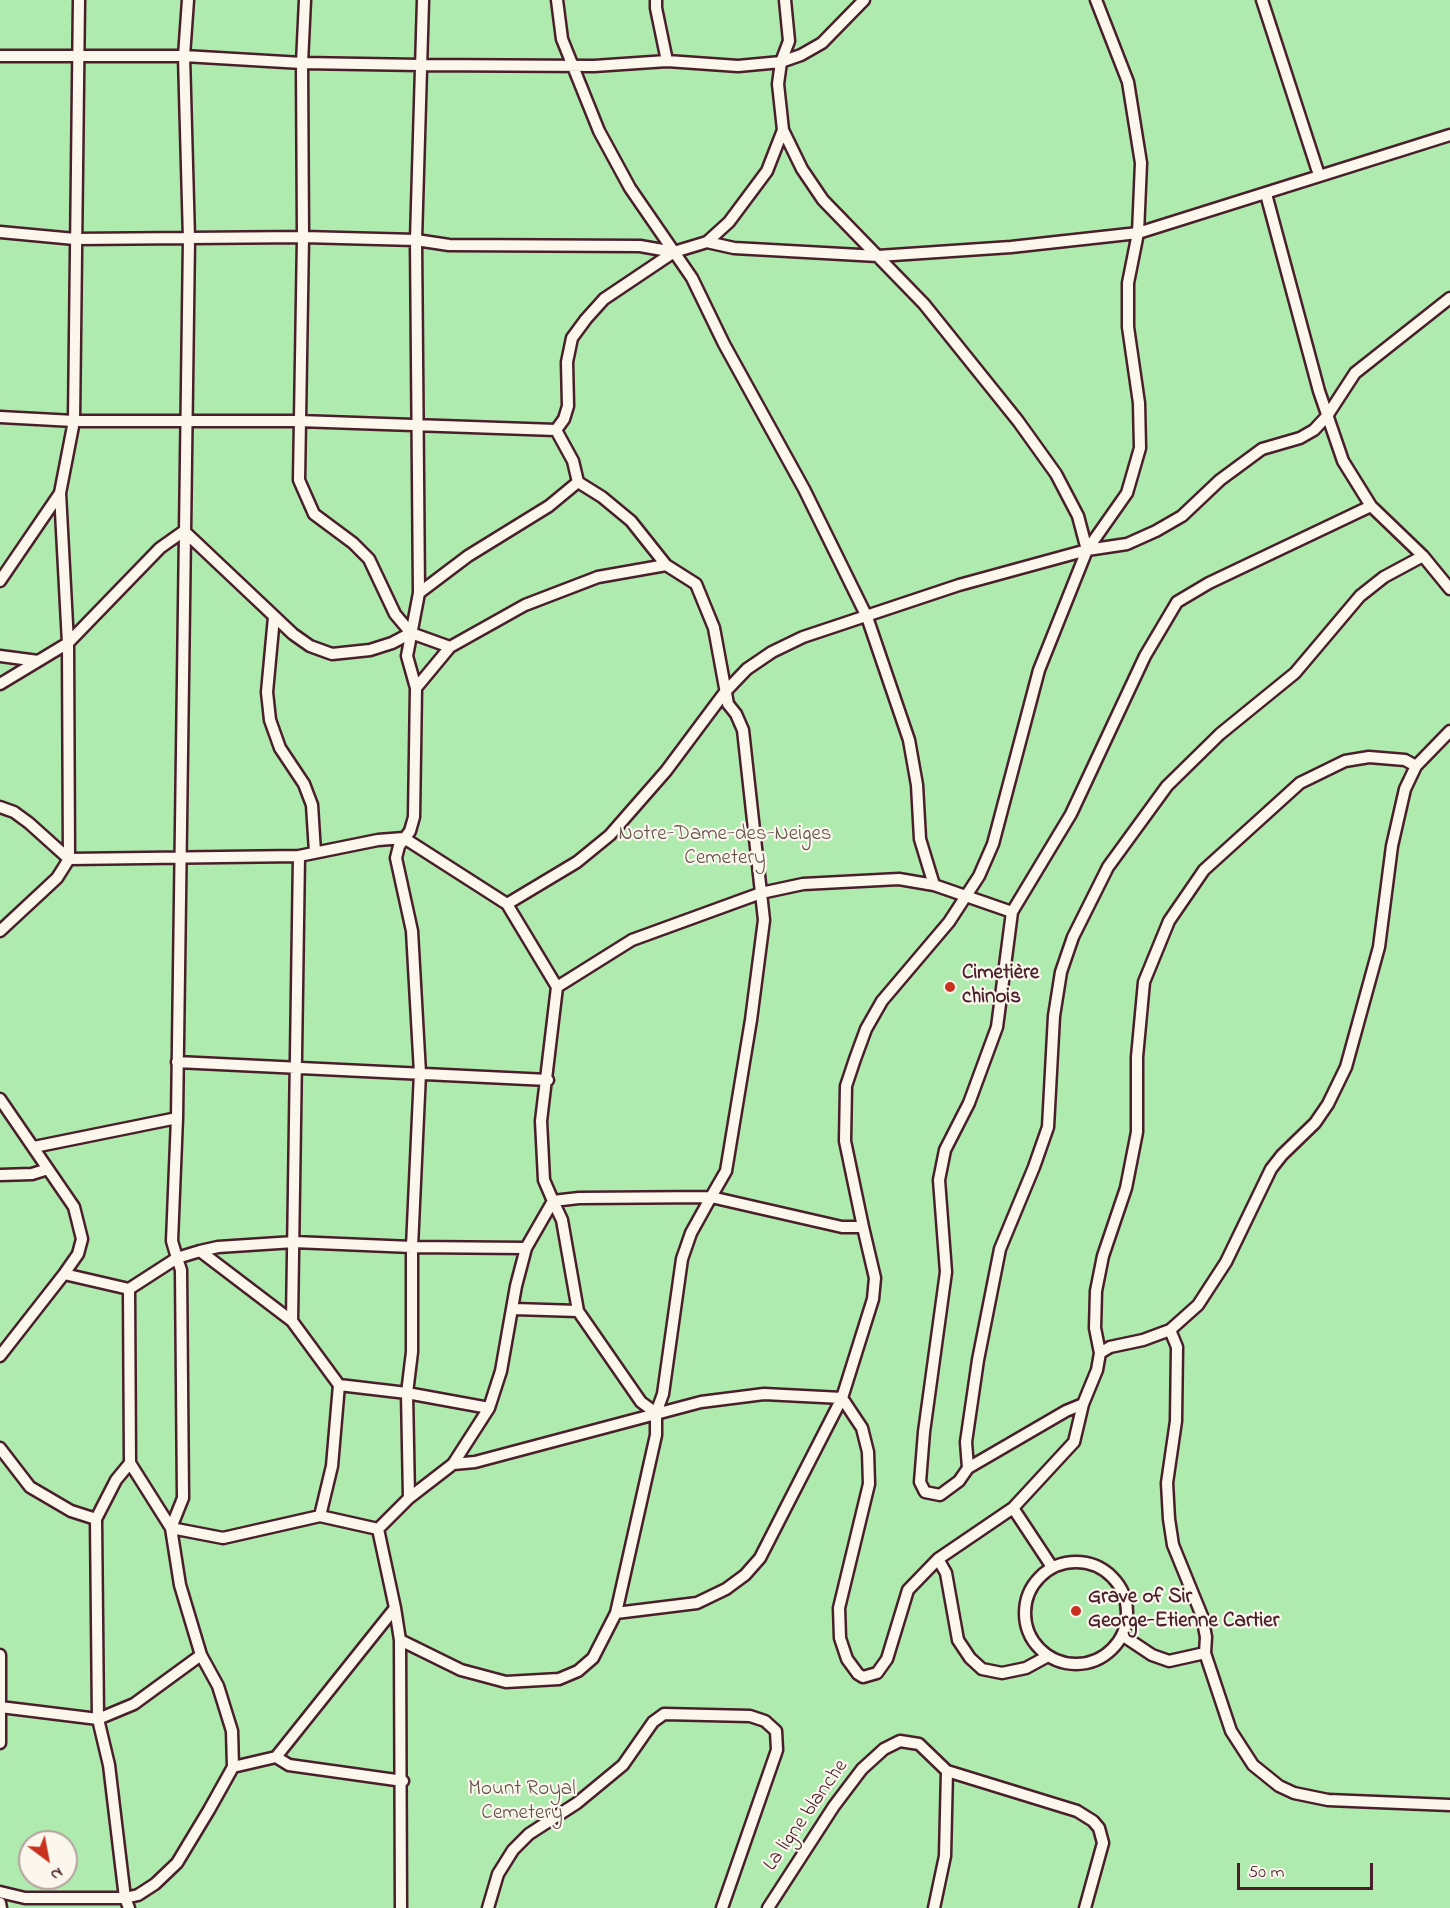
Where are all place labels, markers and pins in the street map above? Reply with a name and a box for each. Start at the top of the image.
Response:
place label: Cimetière chinois [962,962,1039,1012]
marker: Cimetière chinois [943,980,957,994]
place label: Grave of Sir George-Etienne Cartier [1088,1586,1279,1636]
marker: Grave of Sir George-Etienne Cartier [1069,1604,1083,1618]

